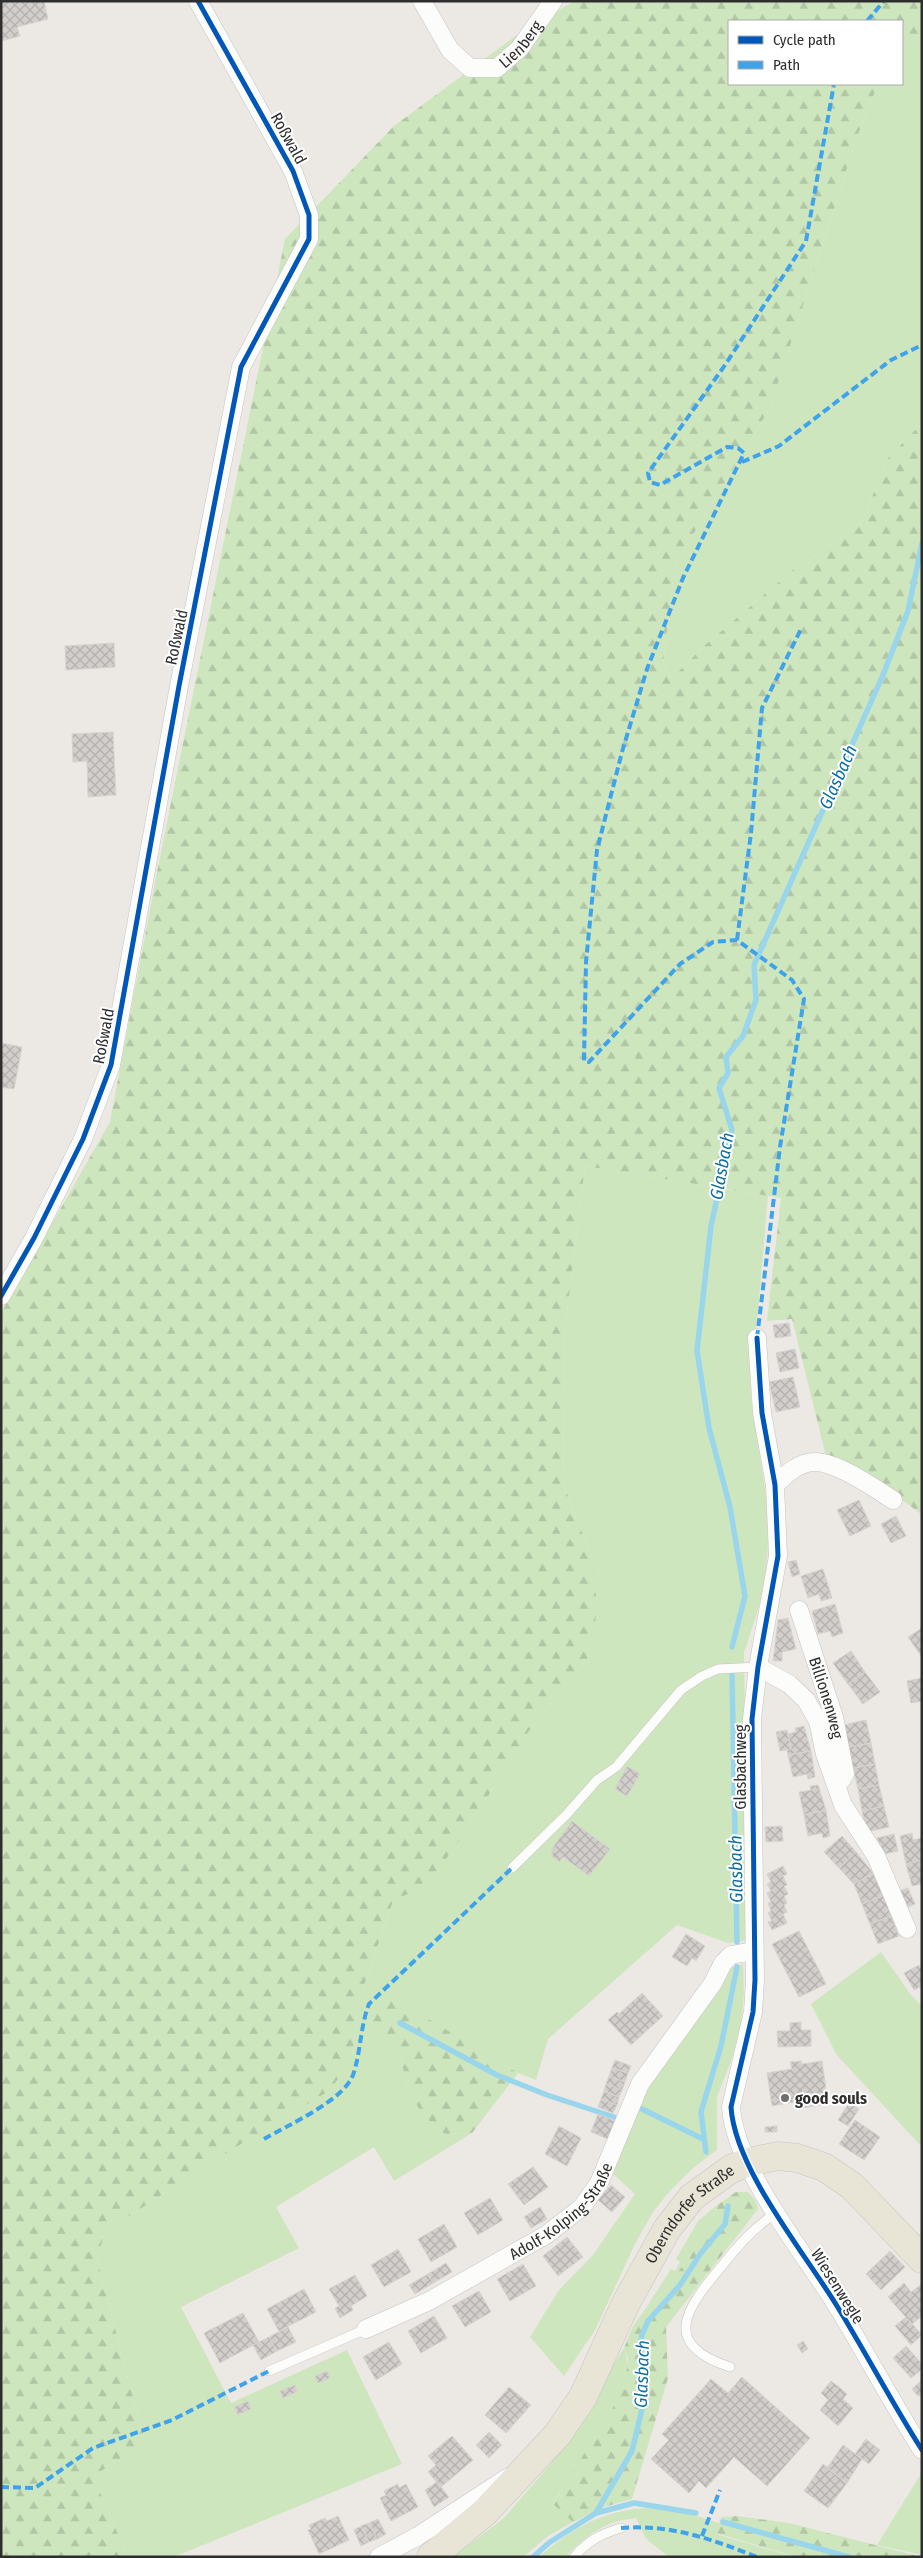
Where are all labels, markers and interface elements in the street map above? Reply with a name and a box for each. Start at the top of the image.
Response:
street label: Lienberg [495,17,547,72]
legend [728,20,903,85]
text: Cycle path [773,31,836,49]
text: Path [773,56,800,74]
street label: Roßwald [267,109,310,167]
street label: Roßwald [161,608,192,667]
water label: Glasbach [814,742,862,812]
street label: Roßwald [89,1007,118,1065]
water label: Glasbach [705,1131,739,1201]
street label: Billionenweg [805,1655,847,1741]
street label: Glasbachweg [731,1724,750,1810]
water label: Glasbach [724,1835,748,1903]
place label: good souls [795,2089,867,2108]
marker: good souls [779,2092,791,2104]
street label: Adolf-Kolping-Straße [506,2160,616,2264]
street label: Oberndorfer Straße [641,2161,738,2267]
street label: Wiesenwegle [807,2245,868,2327]
water label: Glasbach [630,2340,654,2408]

